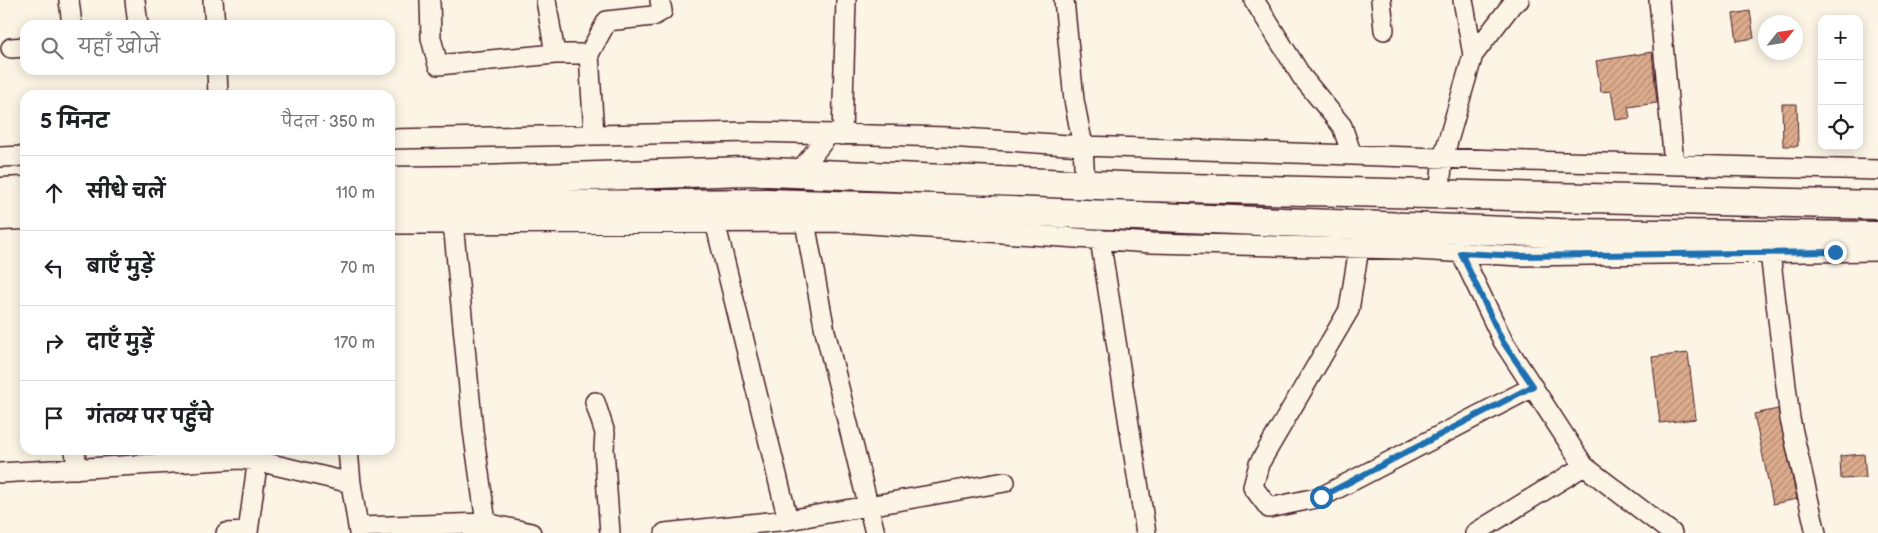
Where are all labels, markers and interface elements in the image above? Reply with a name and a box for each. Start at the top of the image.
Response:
north arrow [1758,15,1803,60]
map controls [1818,15,1863,150]
button: + [1818,15,1863,60]
search box [20,20,395,75]
icon: search [38,34,66,62]
text: यहाँ खोजें [78,36,160,59]
button: − [1818,60,1863,105]
button: locate [1818,105,1863,150]
text: 5 मिनट [40,109,109,134]
text: पैदल · 350 m [282,113,375,132]
icon: ahead [40,179,68,207]
text: सीधे चलें [87,181,165,204]
text: 110 m [336,184,375,203]
route end [1824,241,1847,264]
icon: left [40,254,68,282]
text: बाएँ मुड़ें [87,256,154,279]
text: 70 m [340,259,375,278]
icon: right [40,329,68,357]
text: दाएँ मुड़ें [87,331,153,354]
text: 170 m [334,334,375,353]
icon: arrive [40,404,68,432]
text: गंतव्य पर पहुँचे [87,406,213,429]
route start [1310,486,1333,509]

